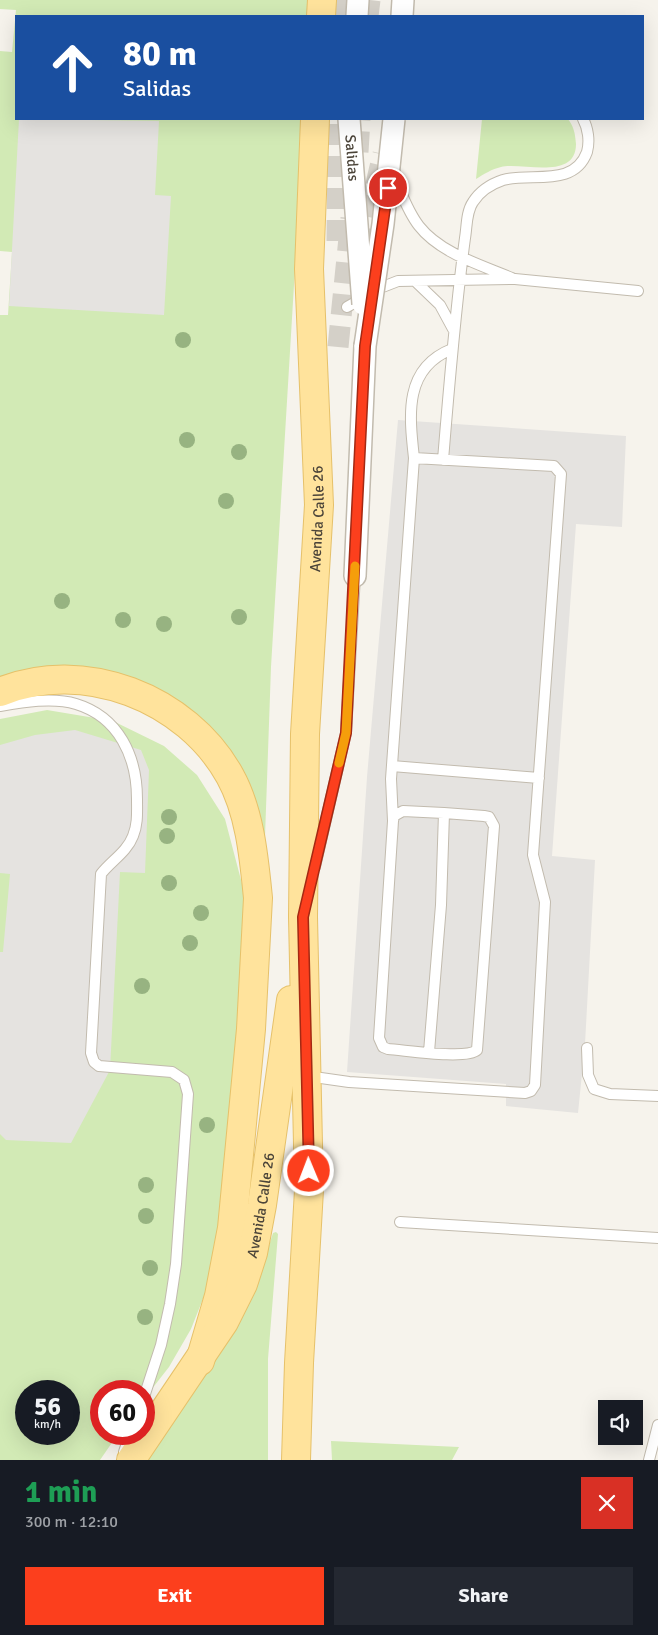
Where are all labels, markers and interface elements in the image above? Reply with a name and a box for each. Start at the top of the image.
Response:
text: 80 m [123,32,197,75]
icon: ahead [40,35,105,100]
text: Salidas [123,75,191,102]
street label: Salidas [341,134,363,182]
pin [367,167,409,209]
icon: arrive [374,174,402,202]
street label: Avenida Calle 26 [306,465,328,572]
position arrow [282,1144,334,1196]
street label: Avenida Calle 26 [243,1151,278,1260]
speed limit sign: 60 [90,1380,155,1445]
text: 56 [34,1391,61,1422]
map controls [598,1400,643,1445]
button: sound [598,1400,643,1445]
text: km/h [34,1417,61,1432]
text: 1 min [25,1474,97,1511]
button: close [581,1477,633,1529]
text: 300 m · 12:10 [25,1512,118,1532]
button: Exit [25,1567,324,1625]
button: Share [334,1567,633,1625]

